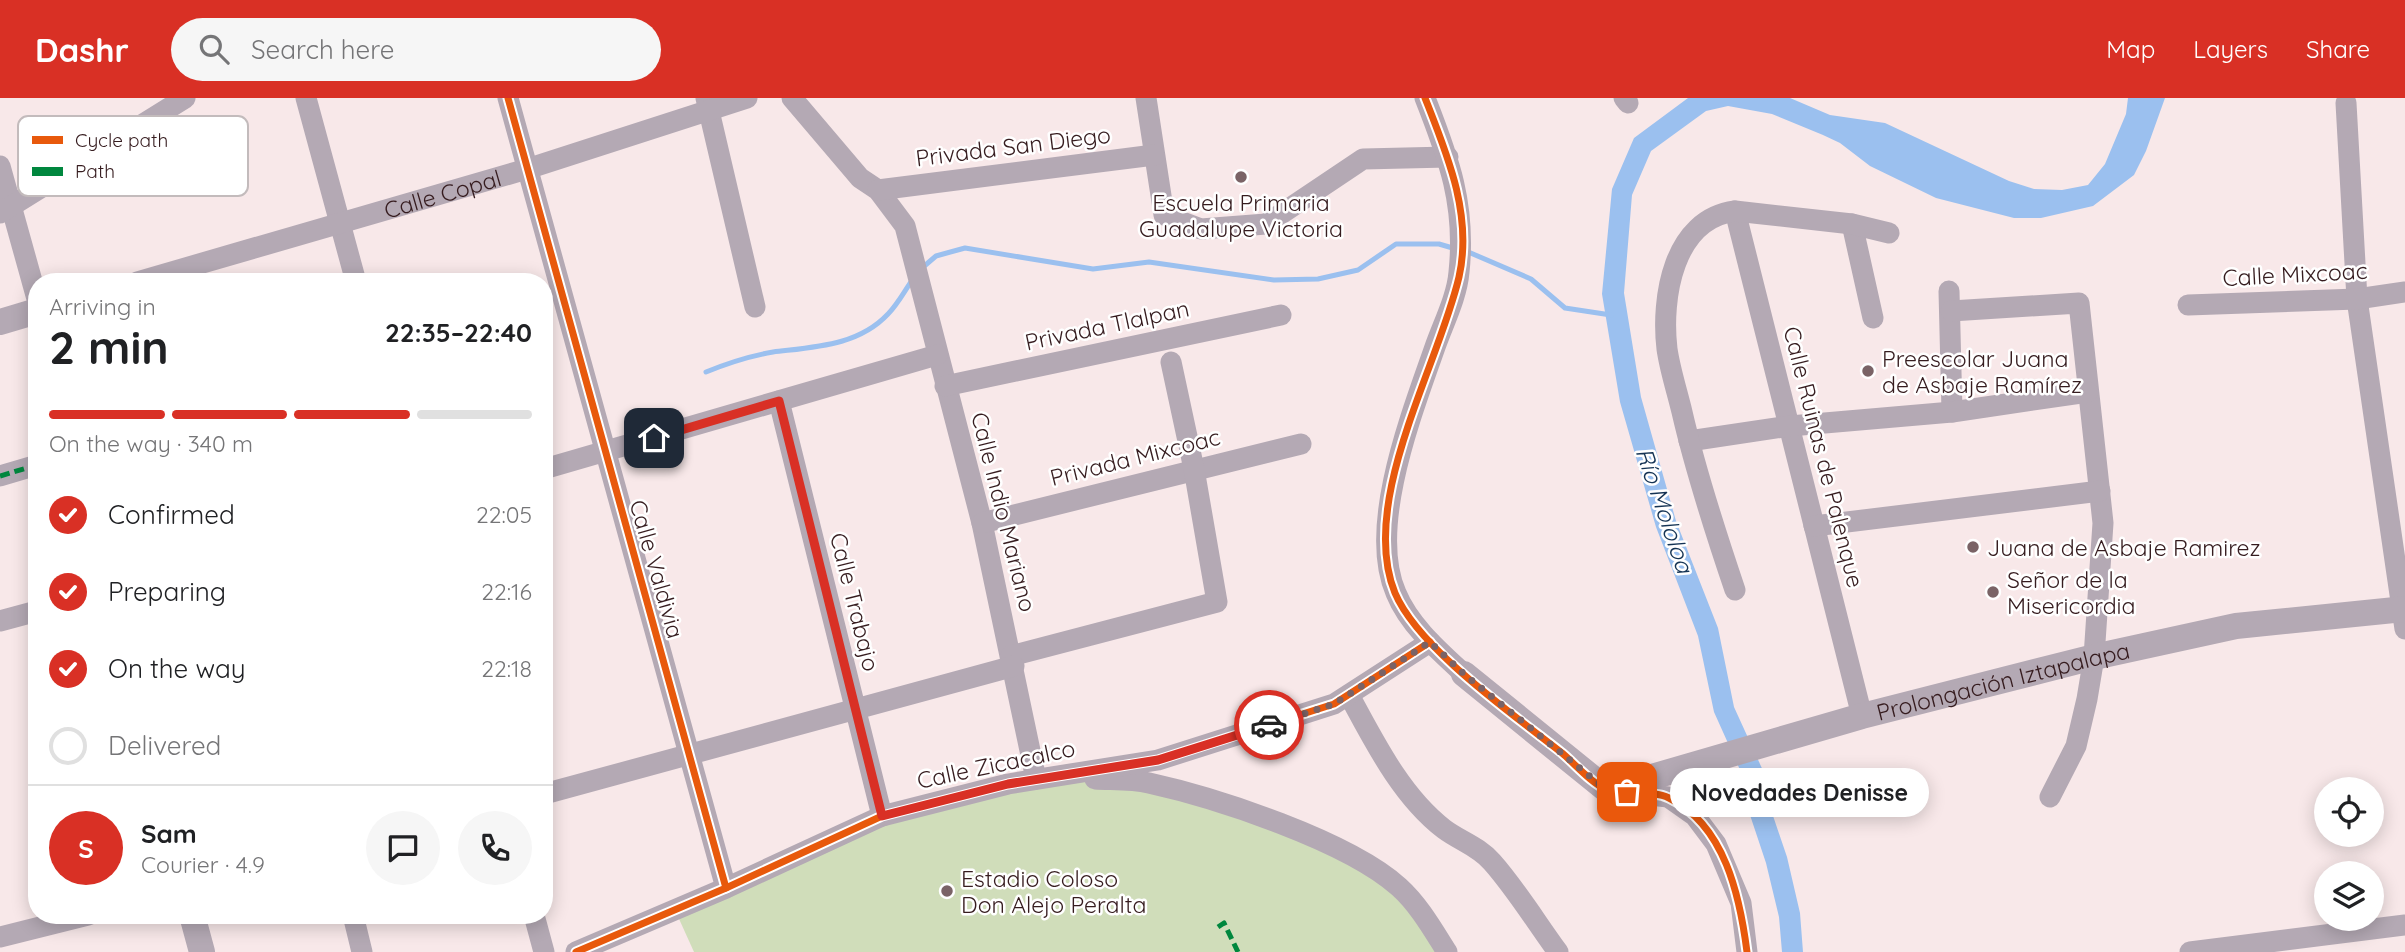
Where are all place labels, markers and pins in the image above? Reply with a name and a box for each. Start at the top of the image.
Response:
marker: Escuela Primaria Guadalupe Victoria [1233,169,1249,185]
place label: Escuela Primaria Guadalupe Victoria [1139,188,1343,243]
place label: Preescolar Juana de Asbaje Ramírez [1882,344,2082,399]
marker: Preescolar Juana de Asbaje Ramírez [1860,363,1876,379]
pin [624,408,684,468]
place label: Juana de Asbaje Ramirez [1987,533,2261,562]
marker: Juana de Asbaje Ramirez [1965,539,1981,555]
place label: Señor de la Misericordia [2007,565,2135,620]
marker: Señor de la Misericordia [1985,584,2001,600]
pin [1597,762,1657,822]
callout: Novedades Denisse [1669,768,1928,816]
place label: Estadio Coloso Don Alejo Peralta [961,864,1146,919]
marker: Estadio Coloso Don Alejo Peralta [939,883,955,899]

